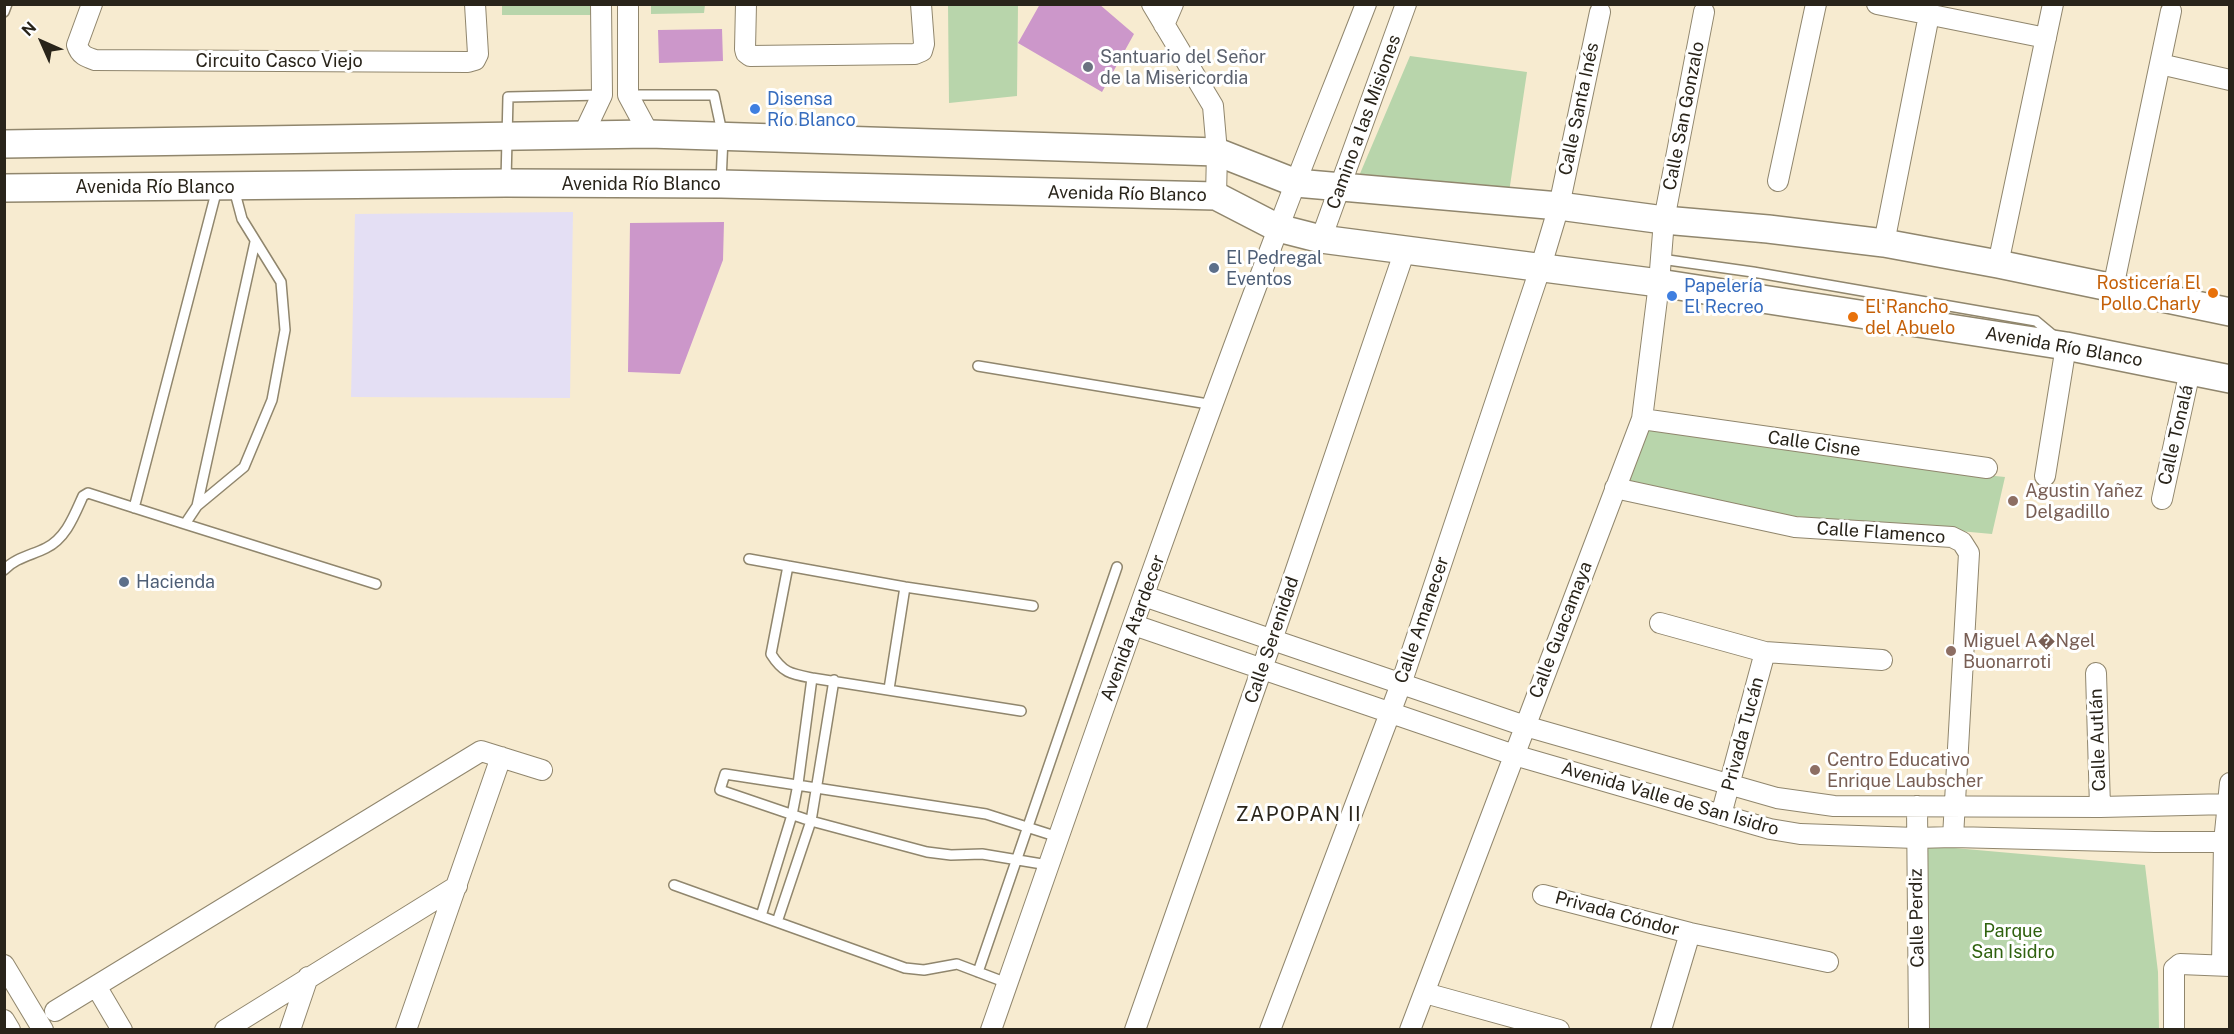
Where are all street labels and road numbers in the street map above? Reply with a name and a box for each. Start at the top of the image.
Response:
street label: Camino a las Misiones [1322,32,1406,212]
street label: Calle San Gonzalo [1659,40,1709,192]
street label: Calle Santa Inés [1554,41,1604,177]
street label: Circuito Casco Viejo [195,50,363,72]
street label: Avenida Río Blanco [561,173,721,195]
street label: Avenida Río Blanco [75,176,235,198]
street label: Avenida Río Blanco [1047,182,1207,206]
street label: Avenida Río Blanco [1984,323,2144,371]
street label: Calle Tonalá [2154,383,2198,487]
street label: Calle Cisne [1766,427,1862,461]
street label: Calle Flamenco [1816,518,1946,548]
street label: Avenida Atardecer [1096,552,1170,704]
street label: Calle Amanecer [1390,554,1454,686]
street label: Calle Guacamaya [1525,559,1597,701]
street label: Calle Serenidad [1240,574,1304,706]
street label: Privada Tucán [1717,675,1769,793]
street label: Calle Autlán [2085,688,2111,792]
street label: Avenida Valle de San Isidro [1559,758,1781,840]
street label: Calle Perdiz [1905,868,1929,968]
street label: Privada Cóndor [1553,887,1681,941]

